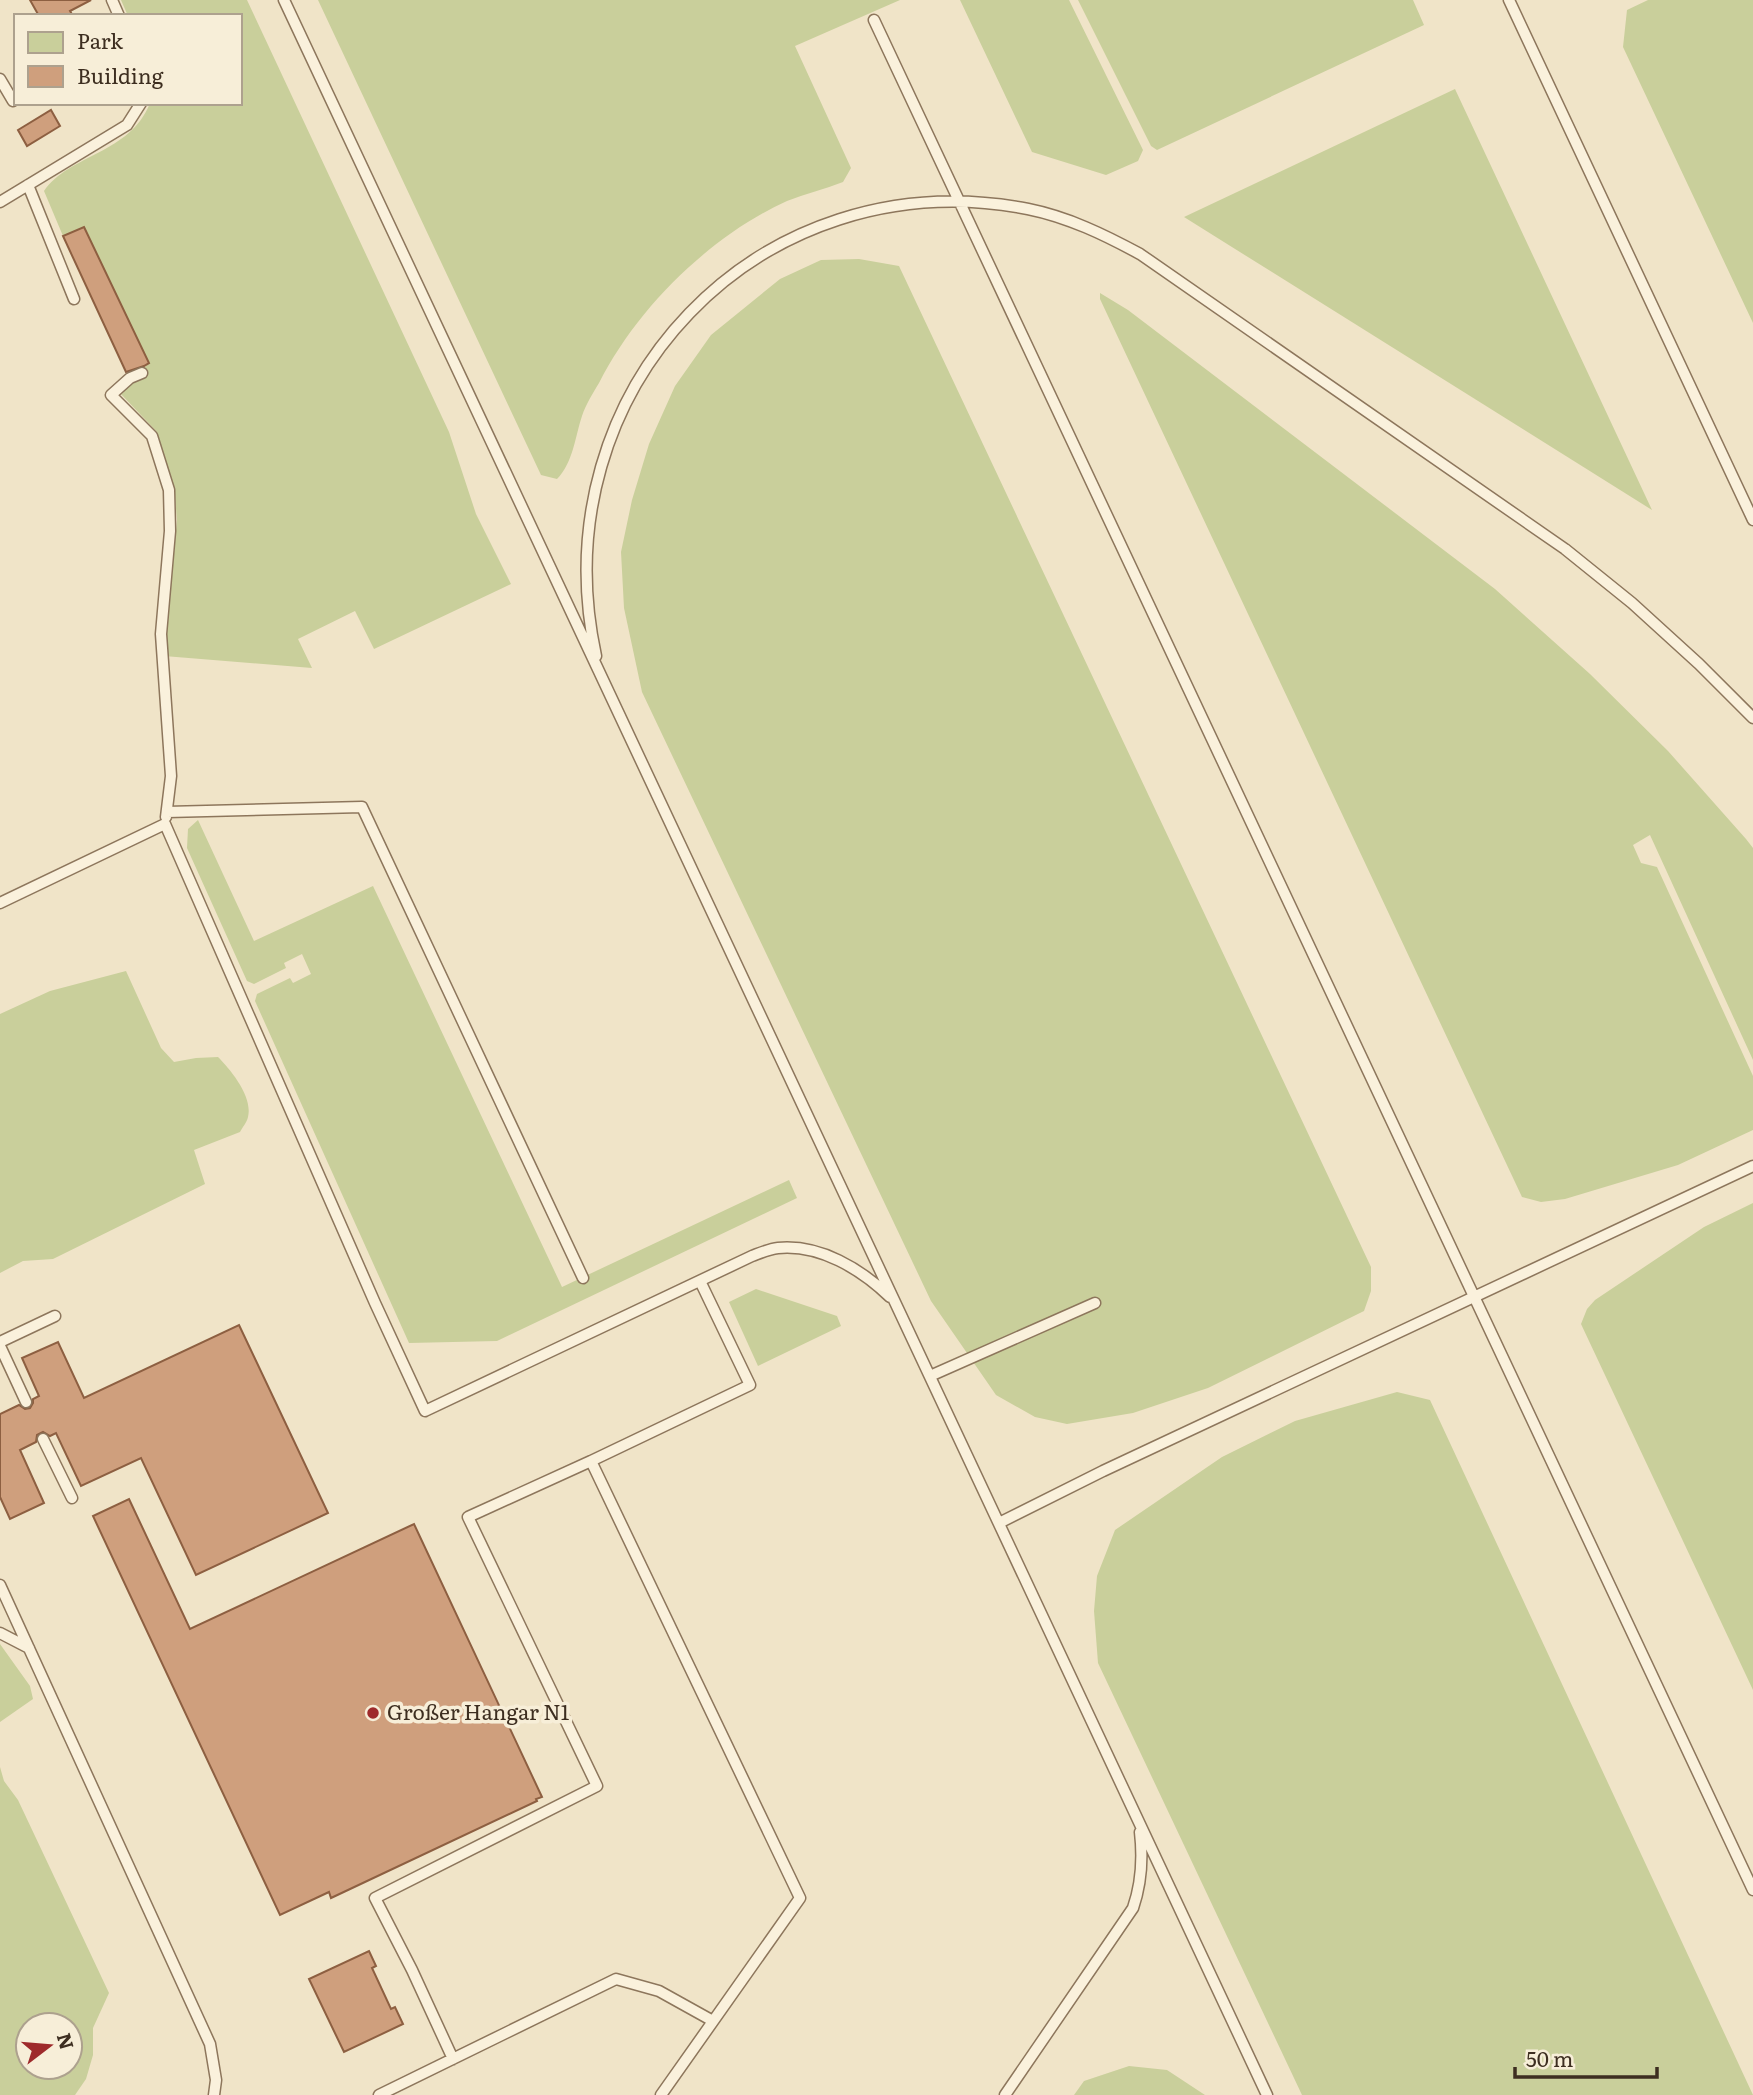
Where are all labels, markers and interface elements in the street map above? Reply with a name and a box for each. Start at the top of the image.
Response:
legend [14,14,242,105]
text: Park [77,24,123,55]
text: Building [77,59,164,90]
place label: Großer Hangar N1 [387,1695,570,1726]
marker: Großer Hangar N1 [365,1705,381,1721]
north arrow [14,2011,84,2081]
text: N [51,2030,82,2053]
scale bar [1515,2036,1657,2080]
text: 50 m [1526,2042,1573,2073]

